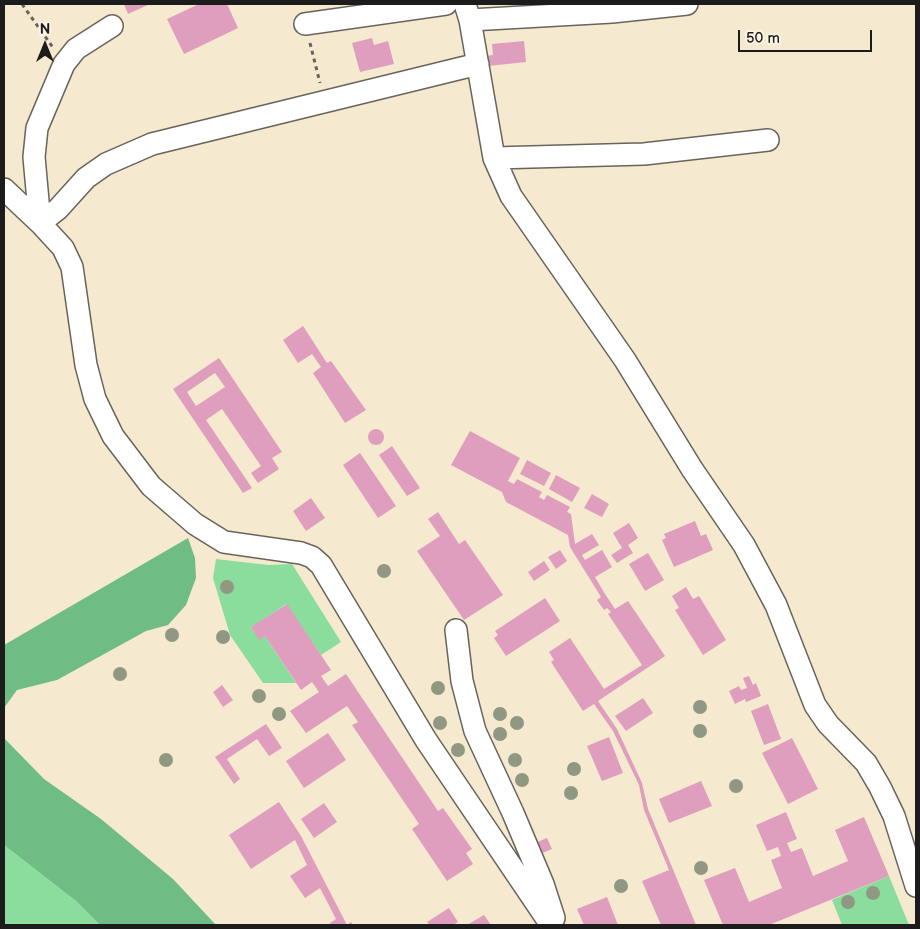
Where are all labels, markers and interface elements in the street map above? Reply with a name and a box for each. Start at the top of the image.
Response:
north arrow [20,20,70,70]
scale bar [740,20,874,52]
text: N [40,21,50,38]
text: 50 m [746,29,780,48]

